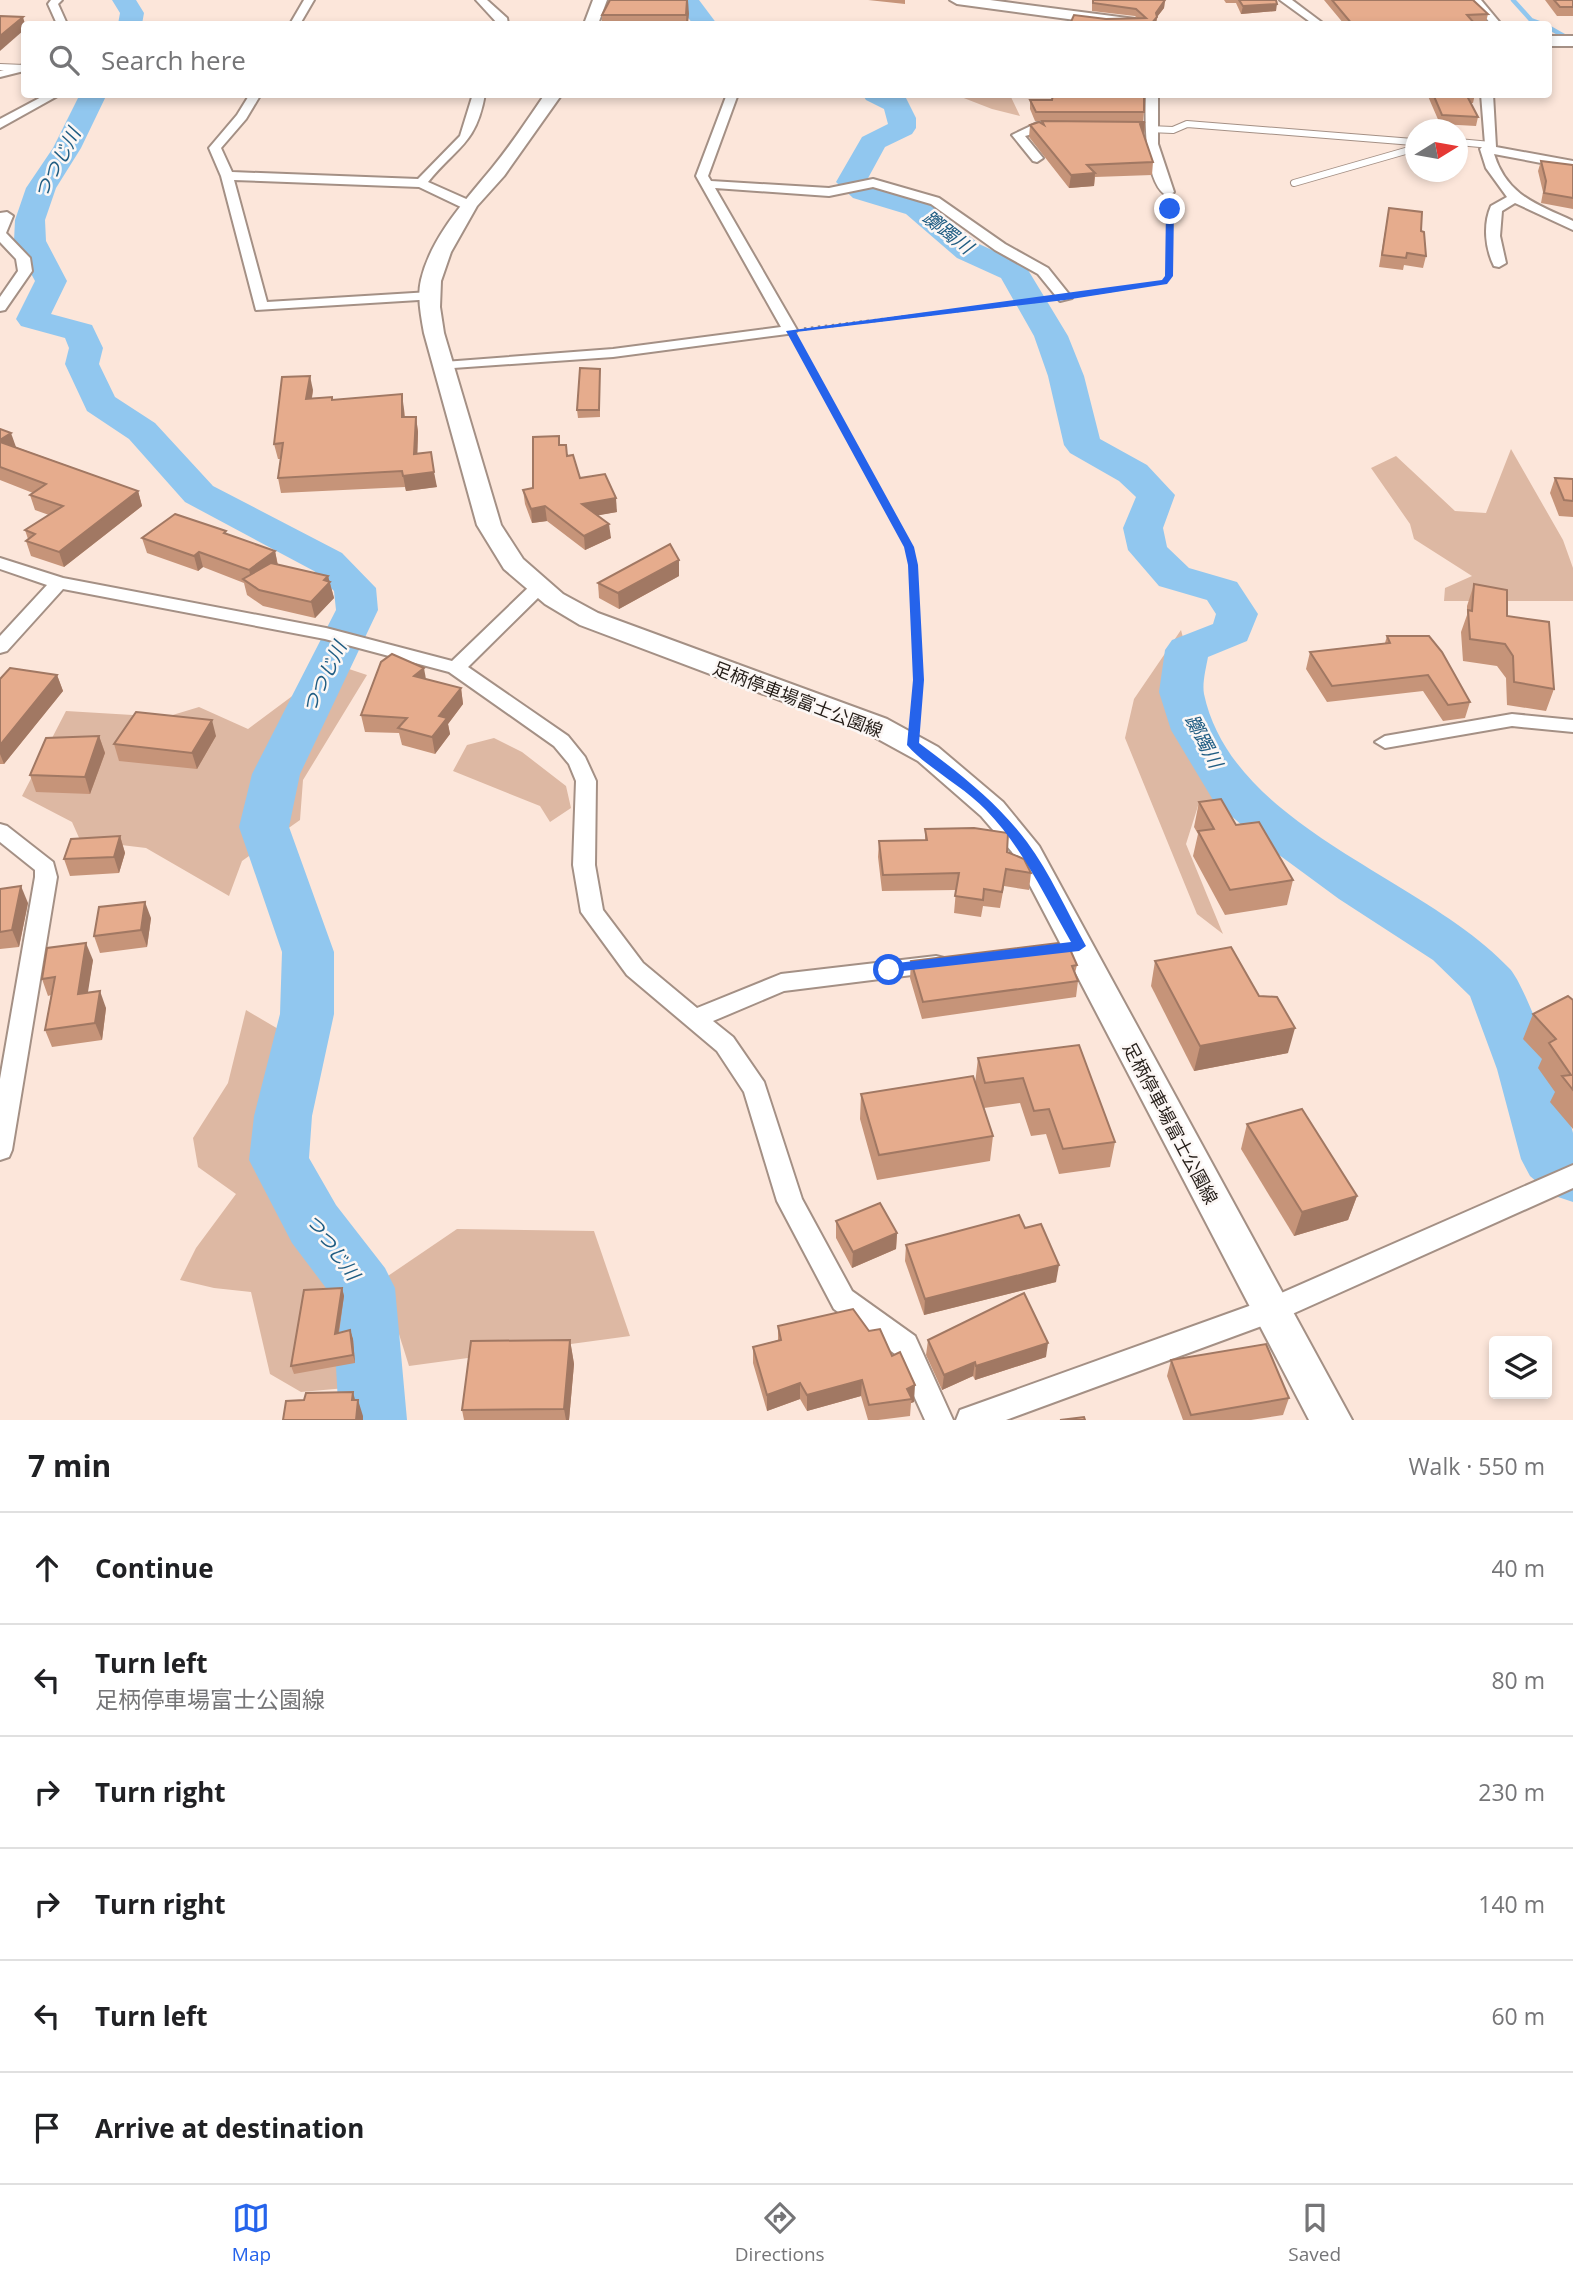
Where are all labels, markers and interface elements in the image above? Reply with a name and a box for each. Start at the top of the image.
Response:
search box [21,21,1552,98]
icon: search [45,41,83,79]
text: Search here [101,42,246,78]
north arrow [1405,119,1468,182]
water label: つつじ川 [28,122,87,203]
route end [1154,193,1185,224]
water label: 躑躅川 [918,204,980,261]
water label: つつじ川 [296,635,353,717]
street label: 足柄停車場富士公園線 [710,656,886,742]
water label: 躑躅川 [1179,710,1230,774]
route start [873,954,904,985]
street label: 足柄停車場富士公園線 [1118,1038,1224,1208]
water label: つつじ川 [300,1209,367,1287]
map controls [1489,1336,1552,1399]
button: layers [1489,1336,1552,1399]
text: 7 min [28,1445,111,1486]
text: Walk · 550 m [1408,1450,1545,1482]
icon: ahead [28,1549,66,1587]
text: Continue [95,1550,214,1586]
text: 40 m [1491,1552,1545,1584]
text: Turn left [95,1645,207,1681]
icon: left [28,1661,66,1699]
text: 80 m [1491,1664,1545,1696]
text: 足柄停車場富士公園線 [95,1683,325,1715]
icon: right [28,1773,66,1811]
text: Turn right [95,1774,226,1810]
text: 230 m [1478,1776,1545,1808]
icon: right [28,1885,66,1923]
text: Turn right [95,1886,226,1922]
text: 140 m [1478,1888,1545,1920]
icon: left [28,1997,66,2035]
text: Turn left [95,1998,207,2034]
text: 60 m [1491,2000,1545,2032]
icon: arrive [28,2109,66,2147]
text: Arrive at destination [95,2110,364,2146]
tab: Map [232,2199,271,2267]
tab: Directions [735,2199,825,2267]
tab: Saved [1288,2199,1341,2267]

